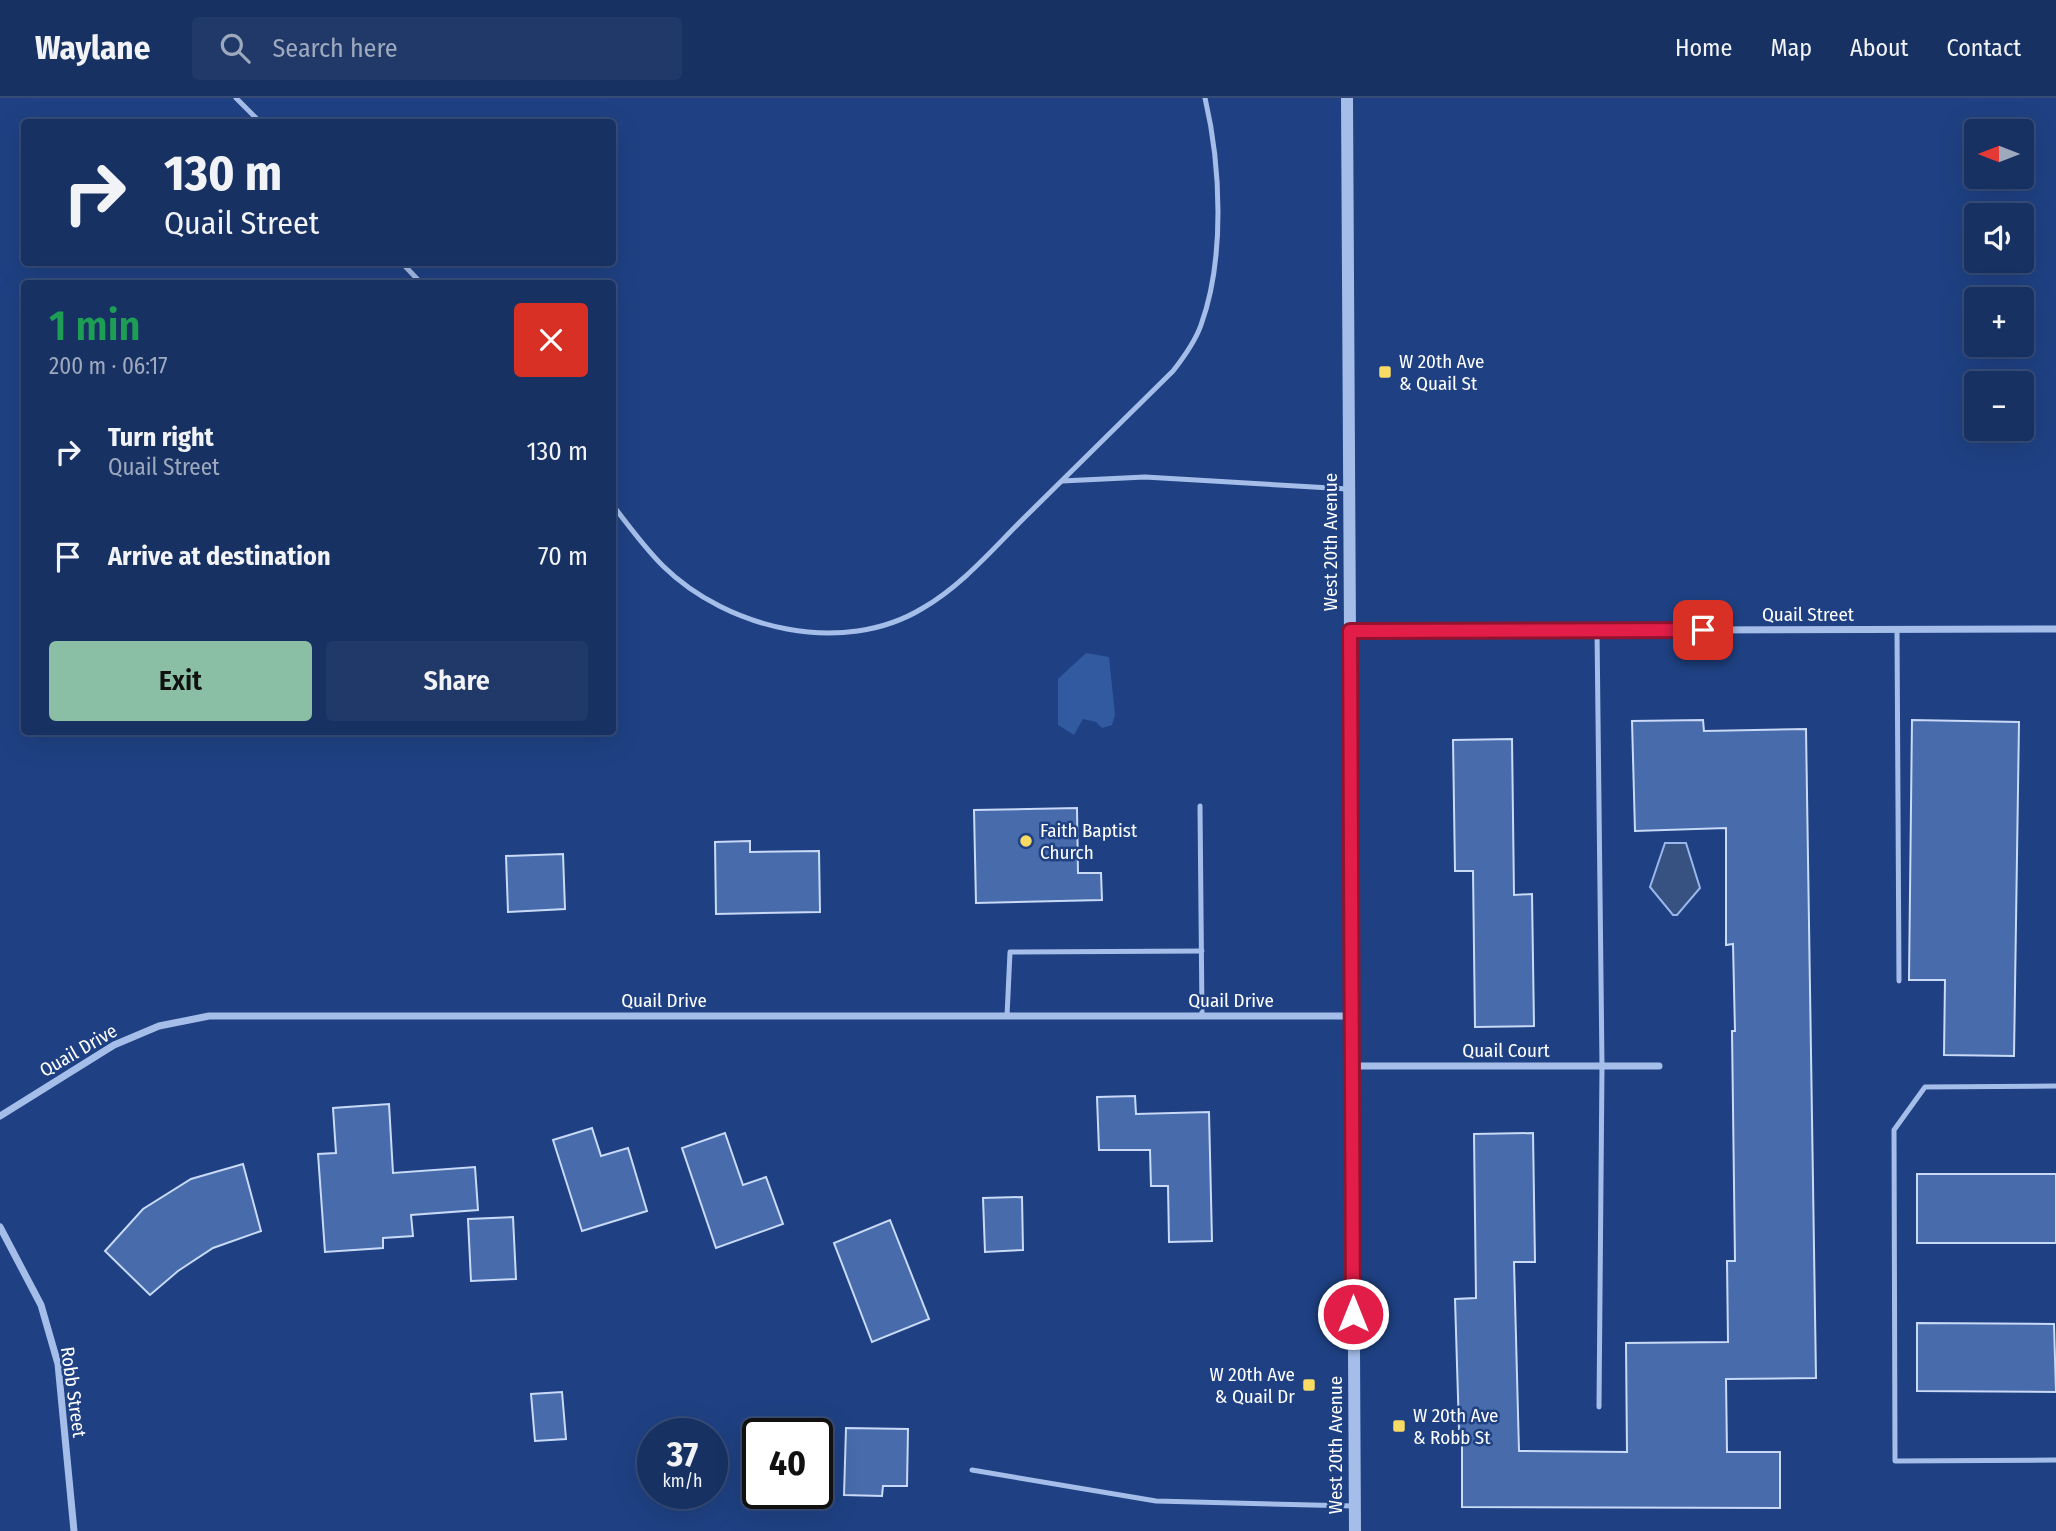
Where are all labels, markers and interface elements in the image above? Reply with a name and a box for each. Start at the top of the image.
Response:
search box [192,17,682,80]
text: Waylane [35,28,150,68]
icon: search [216,29,254,67]
text: Search here [272,33,398,64]
text: Home [1675,34,1732,62]
text: Map [1770,34,1812,62]
text: About [1850,34,1908,62]
text: Contact [1946,34,2021,62]
north arrow [1964,119,2034,189]
map controls [1964,119,2034,441]
text: 130 m [164,144,282,203]
icon: right [49,147,140,238]
button: sound [1964,203,2034,273]
text: Quail Street [164,204,319,242]
button: + [1964,287,2034,357]
text: 1 min [49,301,140,351]
button: close [514,303,588,377]
place label: W 20th Ave & Quail St [1399,350,1484,395]
text: 200 m · 06:17 [49,352,168,380]
marker: W 20th Ave & Quail St [1377,364,1393,380]
button: − [1964,371,2034,441]
text: Turn right [108,422,214,453]
icon: right [49,433,87,471]
text: 130 m [526,436,588,467]
text: Quail Street [108,453,220,481]
street label: West 20th Avenue [1319,473,1342,611]
icon: arrive [49,538,87,576]
text: Arrive at destination [108,541,331,572]
text: 70 m [538,541,588,572]
pin [1673,600,1733,660]
street label: Quail Street [1762,603,1855,626]
icon: arrive [1684,611,1722,649]
button: Exit [49,641,312,721]
button: Share [326,641,588,721]
place label: Faith Baptist Church [1040,819,1138,864]
marker: Faith Baptist Church [1018,833,1034,849]
street label: Quail Drive [621,989,707,1012]
street label: Quail Drive [1188,989,1274,1012]
street label: Quail Drive [35,1019,121,1082]
street label: Quail Court [1462,1039,1551,1062]
position arrow [1316,1277,1390,1351]
street label: Robb Street [56,1345,91,1440]
place label: W 20th Ave & Quail Dr [1210,1363,1295,1408]
street label: West 20th Avenue [1324,1376,1347,1514]
marker: W 20th Ave & Quail Dr [1301,1377,1317,1393]
place label: W 20th Ave & Robb St [1413,1404,1498,1449]
speed limit sign: 40 [742,1418,833,1509]
marker: W 20th Ave & Robb St [1391,1418,1407,1434]
text: 37 [667,1433,698,1475]
text: km/h [662,1470,703,1492]

